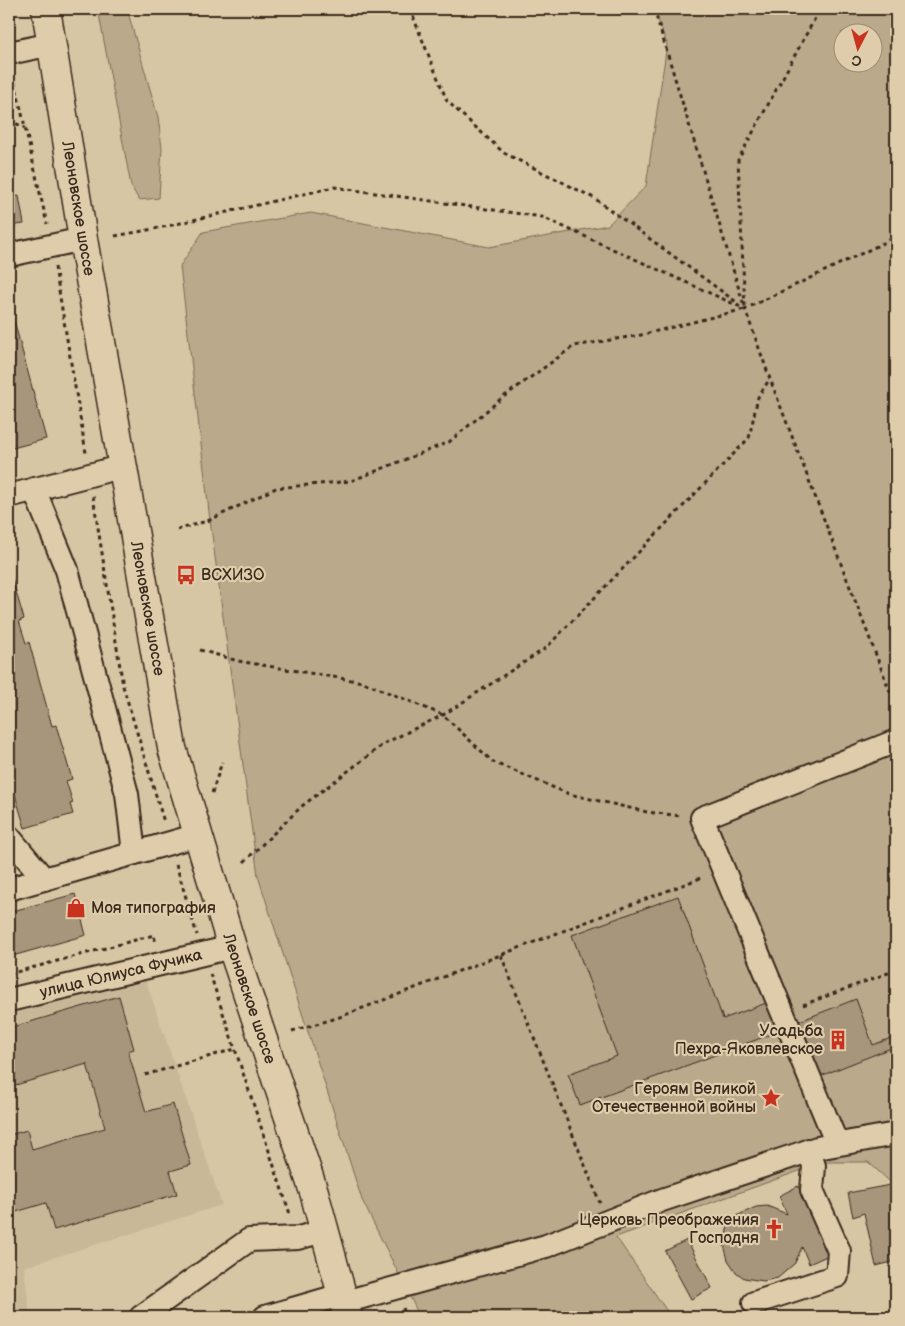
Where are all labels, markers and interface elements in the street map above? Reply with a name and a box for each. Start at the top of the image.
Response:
north arrow [832,22,882,72]
text: С [851,51,862,69]
street label: Леоновское шоссе [58,139,99,277]
street label: Леоновское шоссе [126,539,169,677]
bus stop icon: ВСХИЗО [175,564,197,586]
place label: ВСХИЗО [201,566,265,585]
shop icon: Моя типография [65,897,87,919]
place label: Моя типография [91,899,216,918]
street label: Леоновское шоссе [219,930,280,1066]
street label: улица Юлиуса Фучика [38,945,204,1002]
place label: Усадьба Пехра-Яковлевское [675,1022,824,1059]
building icon: Усадьба Пехра-Яковлевское [827,1029,849,1051]
place label: Героям Великой Отечественной войны [592,1080,756,1117]
place icon: Героям Великой Отечественной войны [760,1087,782,1109]
place label: Церковь Преображения Господня [579,1211,759,1248]
church icon: Церковь Преображения Господня [763,1218,785,1240]

